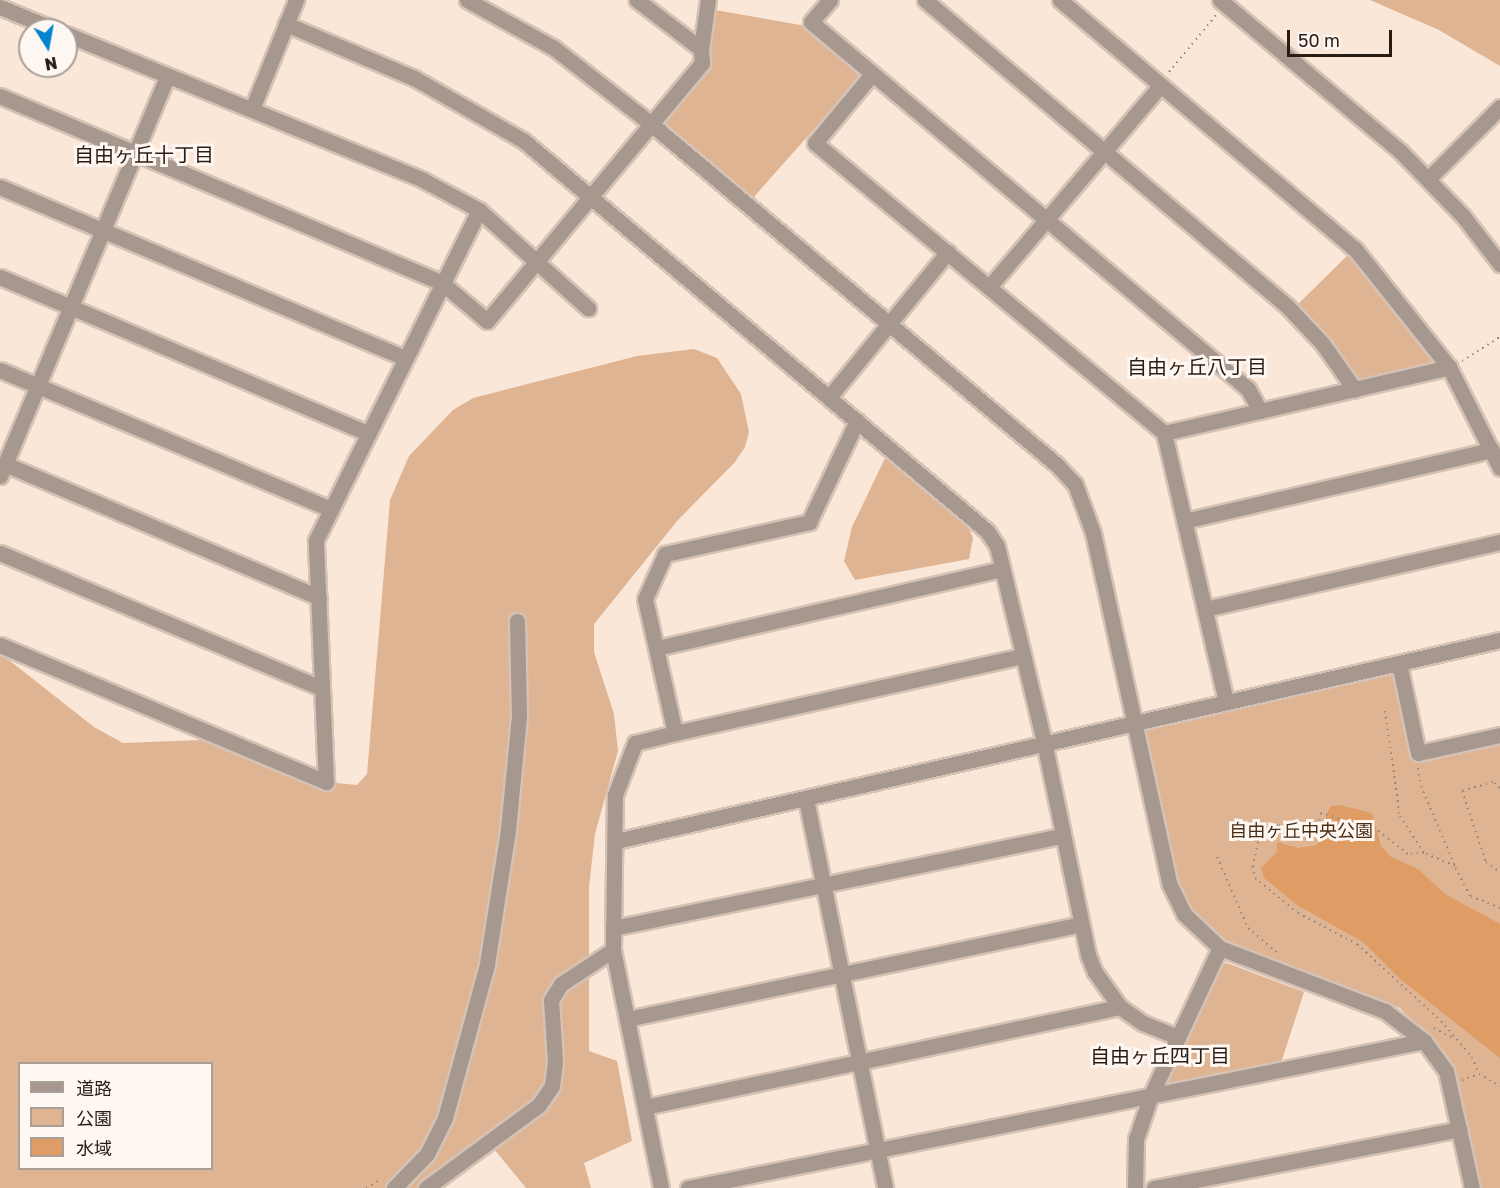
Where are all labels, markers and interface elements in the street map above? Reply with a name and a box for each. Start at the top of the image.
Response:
north arrow [18,18,78,78]
scale bar [1290,18,1395,56]
text: 50 m [1298,29,1340,51]
text: N [43,53,59,75]
district label: 自由ヶ丘十丁目 [74,142,214,166]
district label: 自由ヶ丘八丁目 [1127,354,1267,378]
park label: 自由ヶ丘中央公園 [1229,819,1373,841]
district label: 自由ヶ丘四丁目 [1090,1043,1230,1067]
legend [18,1062,213,1170]
text: 道路 [76,1077,112,1099]
text: 公園 [76,1107,112,1129]
text: 水域 [76,1137,112,1159]

